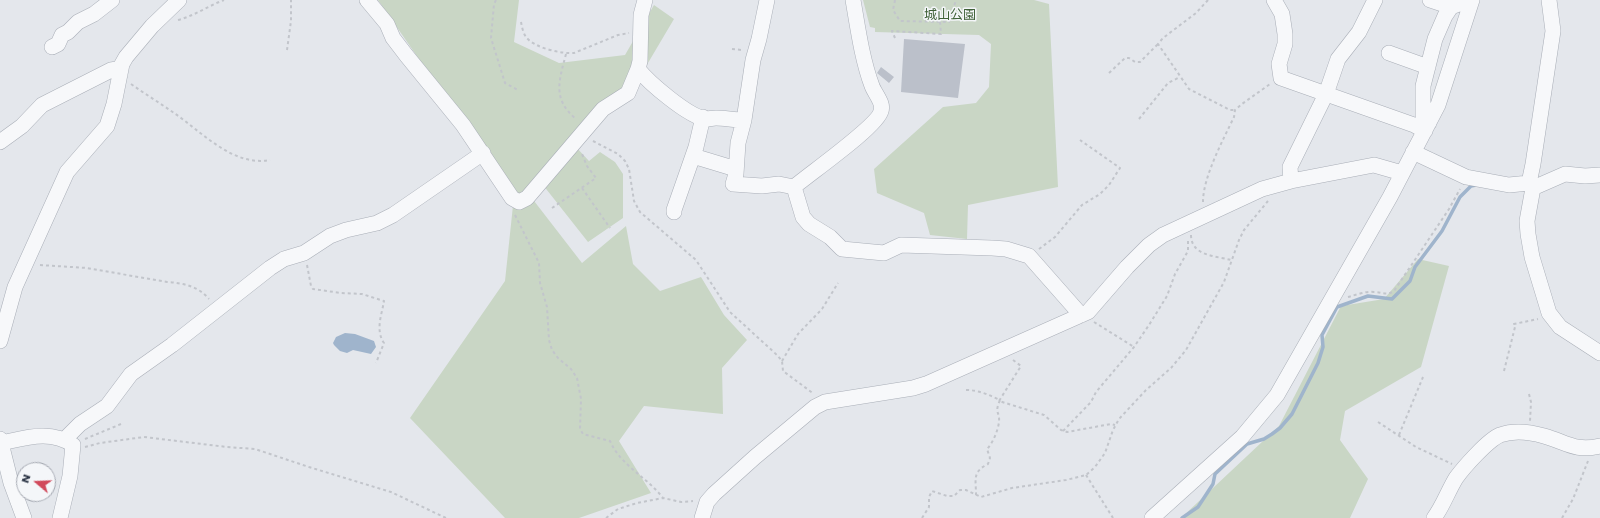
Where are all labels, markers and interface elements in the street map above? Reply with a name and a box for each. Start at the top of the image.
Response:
park label: 城山公園 [924,8,976,24]
north arrow [16,462,56,502]
text: N [17,472,35,485]

